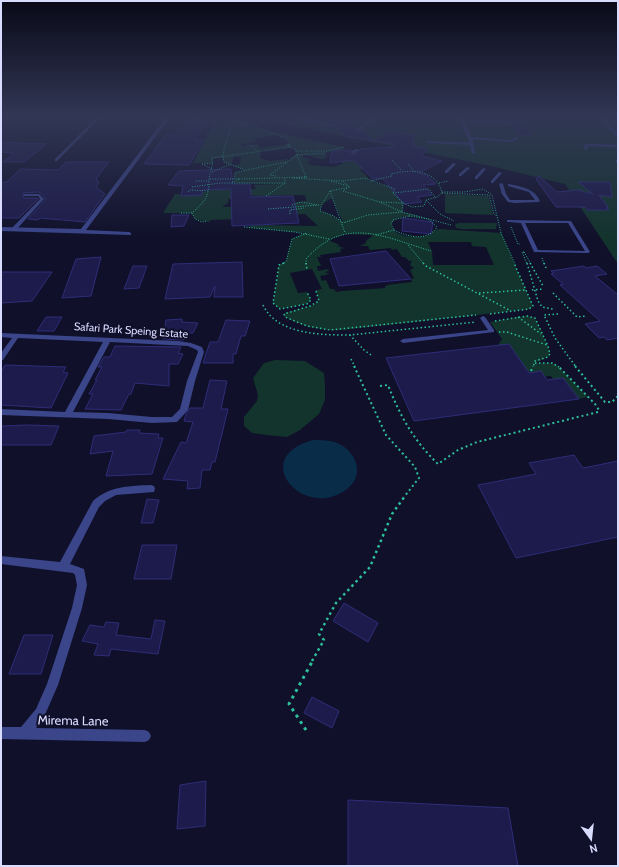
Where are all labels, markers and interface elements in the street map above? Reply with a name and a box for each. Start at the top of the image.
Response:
street label: Safari Park Speing Estate [73,319,189,341]
street label: Mirema Lane [37,711,109,729]
north arrow [571,819,611,859]
text: N [588,841,599,856]

